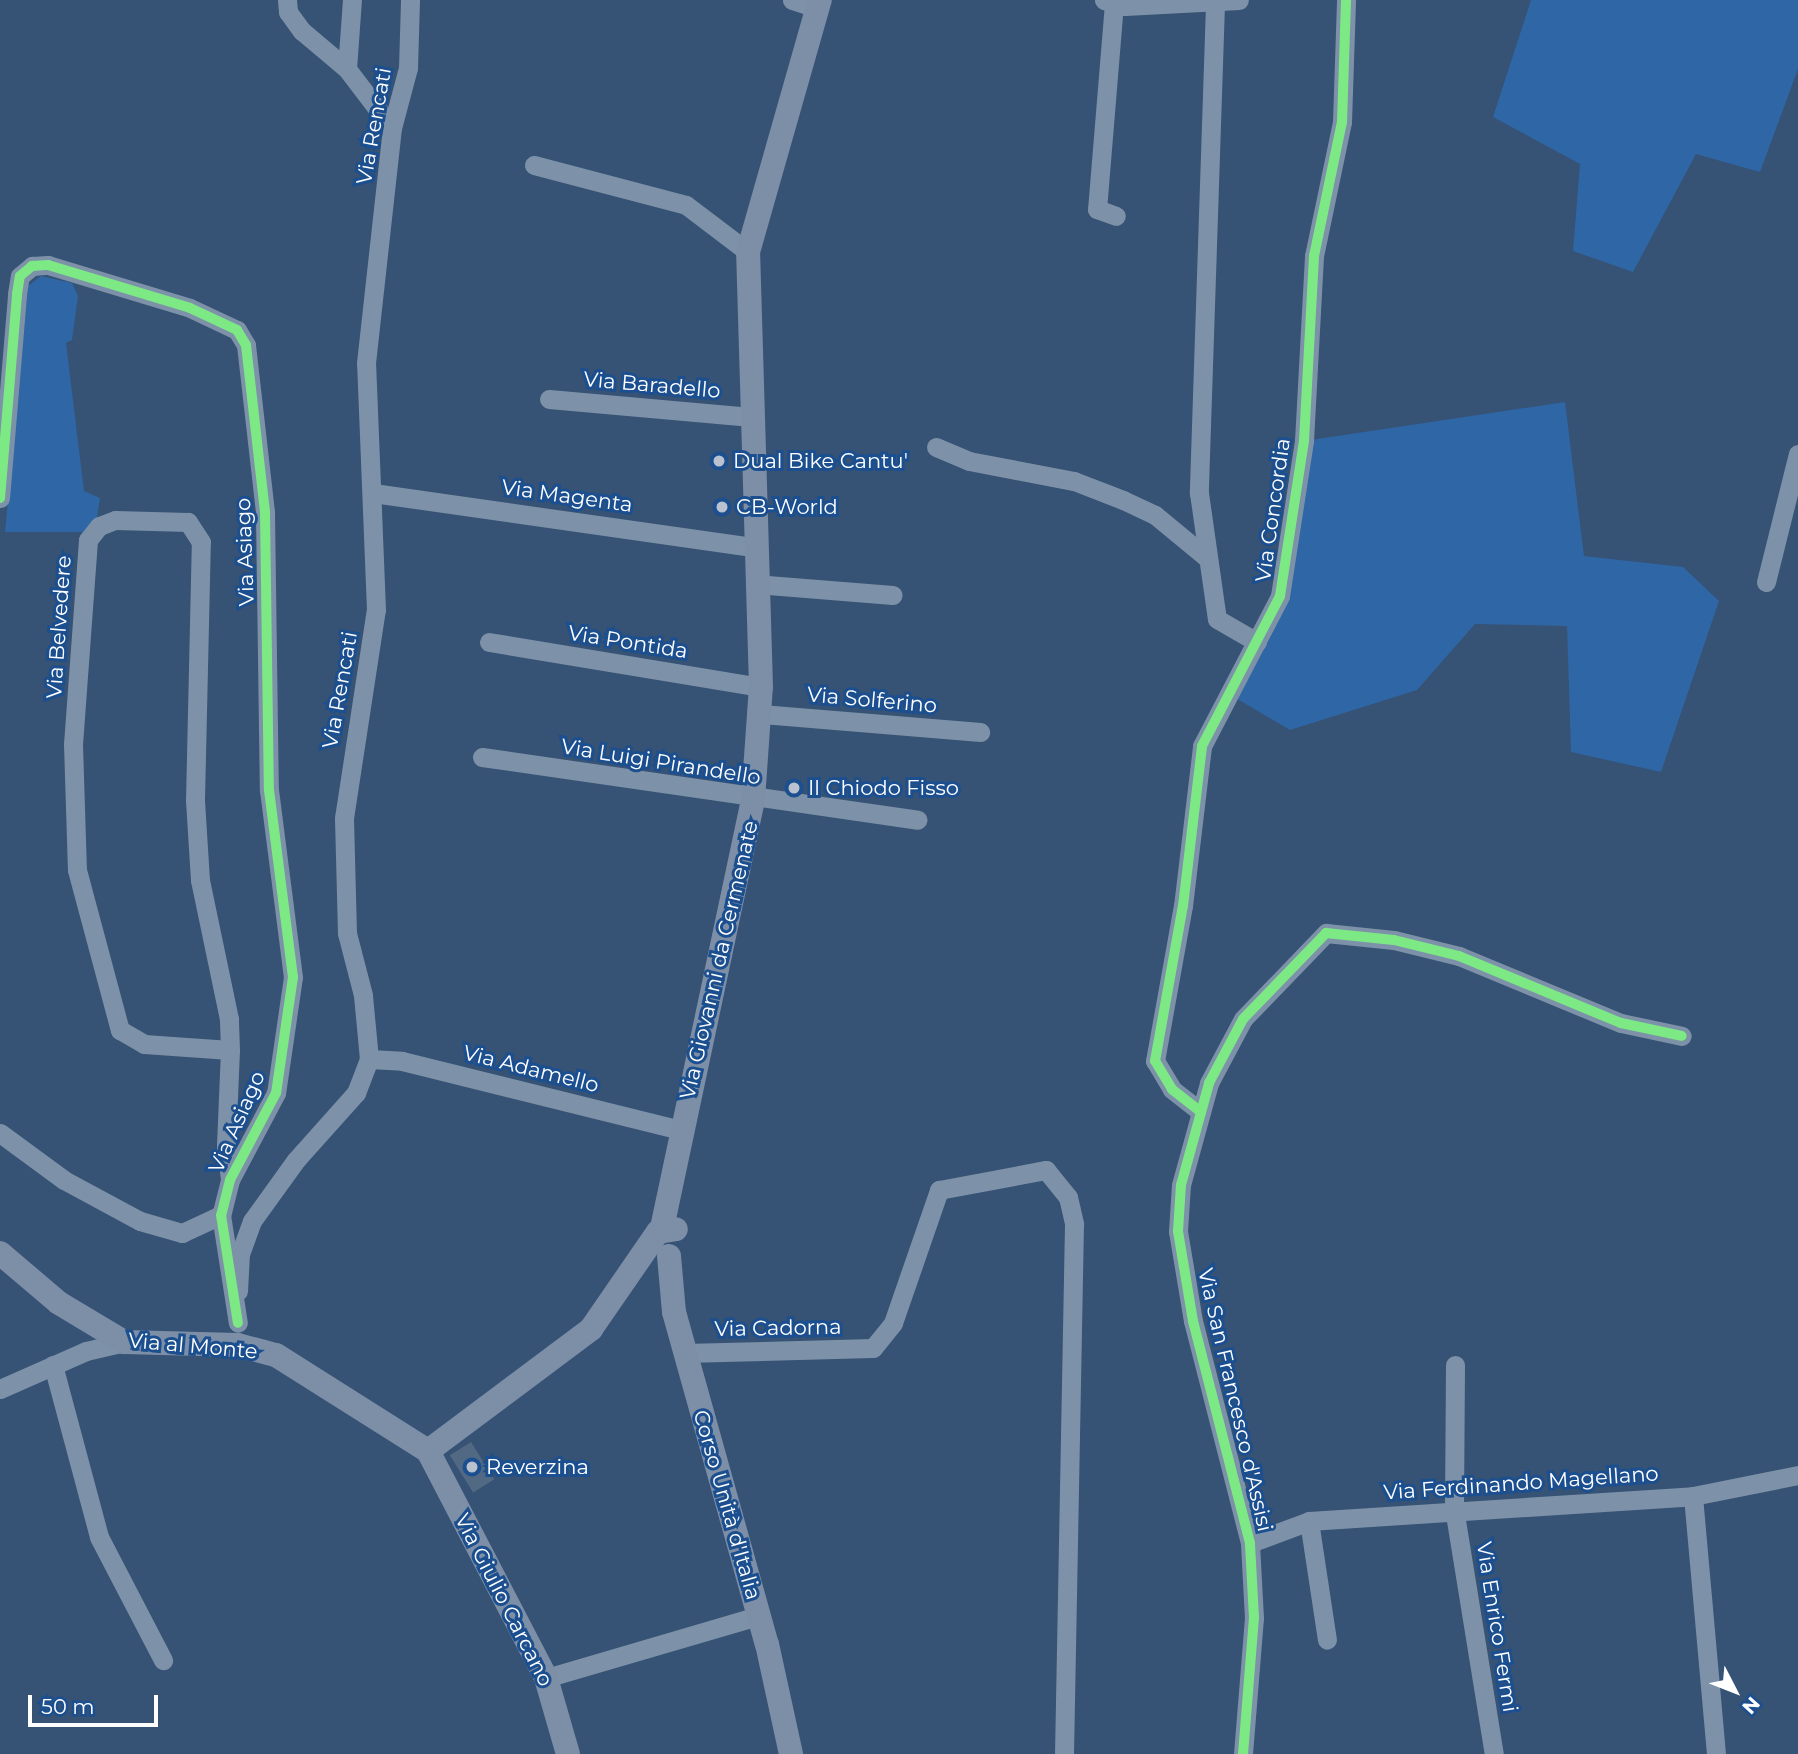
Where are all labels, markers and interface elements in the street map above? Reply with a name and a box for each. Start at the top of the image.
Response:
street label: Via Rencati [351,66,397,186]
street label: Via Baradello [582,366,722,404]
street label: Via Concordia [1250,437,1296,583]
place label: Dual Bike Cantu' [733,448,908,474]
marker: Dual Bike Cantu' [711,453,727,469]
street label: Via Magenta [500,474,634,518]
place label: CB-World [736,494,838,520]
street label: Via Asiago [231,497,259,607]
marker: CB-World [714,499,730,515]
street label: Via Belvedere [41,555,77,699]
street label: Via Pontida [566,620,690,664]
street label: Via Rencati [317,630,363,750]
street label: Via Solferino [806,682,938,718]
street label: Via Luigi Pirandello [559,734,763,790]
place label: Il Chiodo Fisso [808,775,959,801]
marker: Il Chiodo Fisso [786,780,802,796]
street label: Via Giovanni da Cermenate [675,818,763,1102]
street label: Via Adamello [461,1040,601,1098]
street label: Via Asiago [203,1067,271,1177]
street label: Via San Francesco d'Assisi [1192,1266,1278,1534]
street label: Via Cadorna [714,1314,842,1342]
street label: Via al Monte [127,1328,259,1364]
street label: Corso Unità d'Italia [688,1407,766,1603]
place label: Reverzina [486,1454,589,1480]
marker: Reverzina [464,1459,480,1475]
street label: Via Ferdinando Magellano [1383,1461,1659,1505]
street label: Via Giulio Carcano [449,1509,559,1691]
street label: Via Enrico Fermi [1471,1540,1523,1714]
north arrow [1700,1656,1770,1726]
scale bar [32,1680,161,1724]
text: N [1737,1692,1765,1719]
text: 50 m [41,1694,95,1719]

